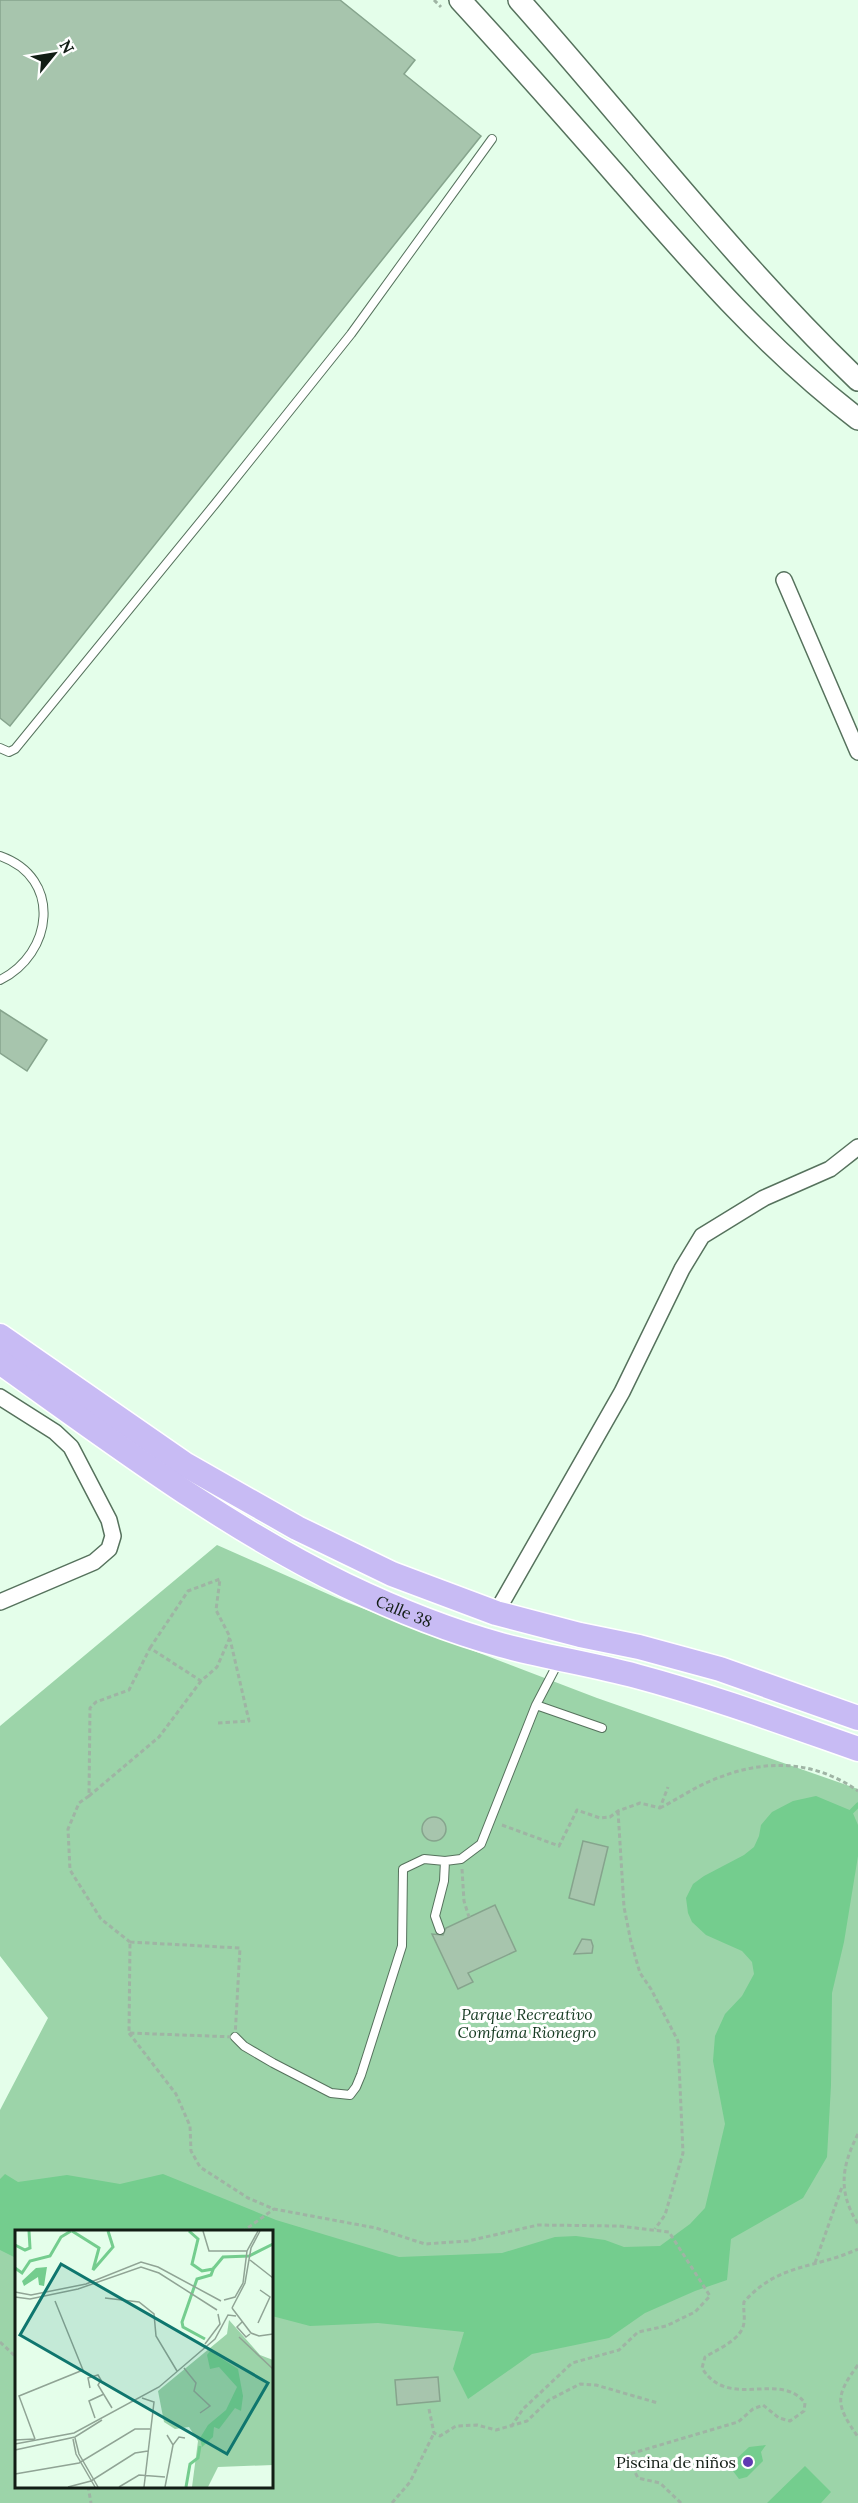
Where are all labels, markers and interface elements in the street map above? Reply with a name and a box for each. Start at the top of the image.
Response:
north arrow [24,24,84,84]
text: N [55,36,79,57]
street label: Calle 38 [373,1591,435,1631]
park label: Parque Recreativo Comfama Rionegro [458,2004,596,2042]
inset map [15,2230,273,2488]
place label: Piscina de niños [616,2452,736,2472]
marker: Piscina de niños [741,2455,755,2469]

